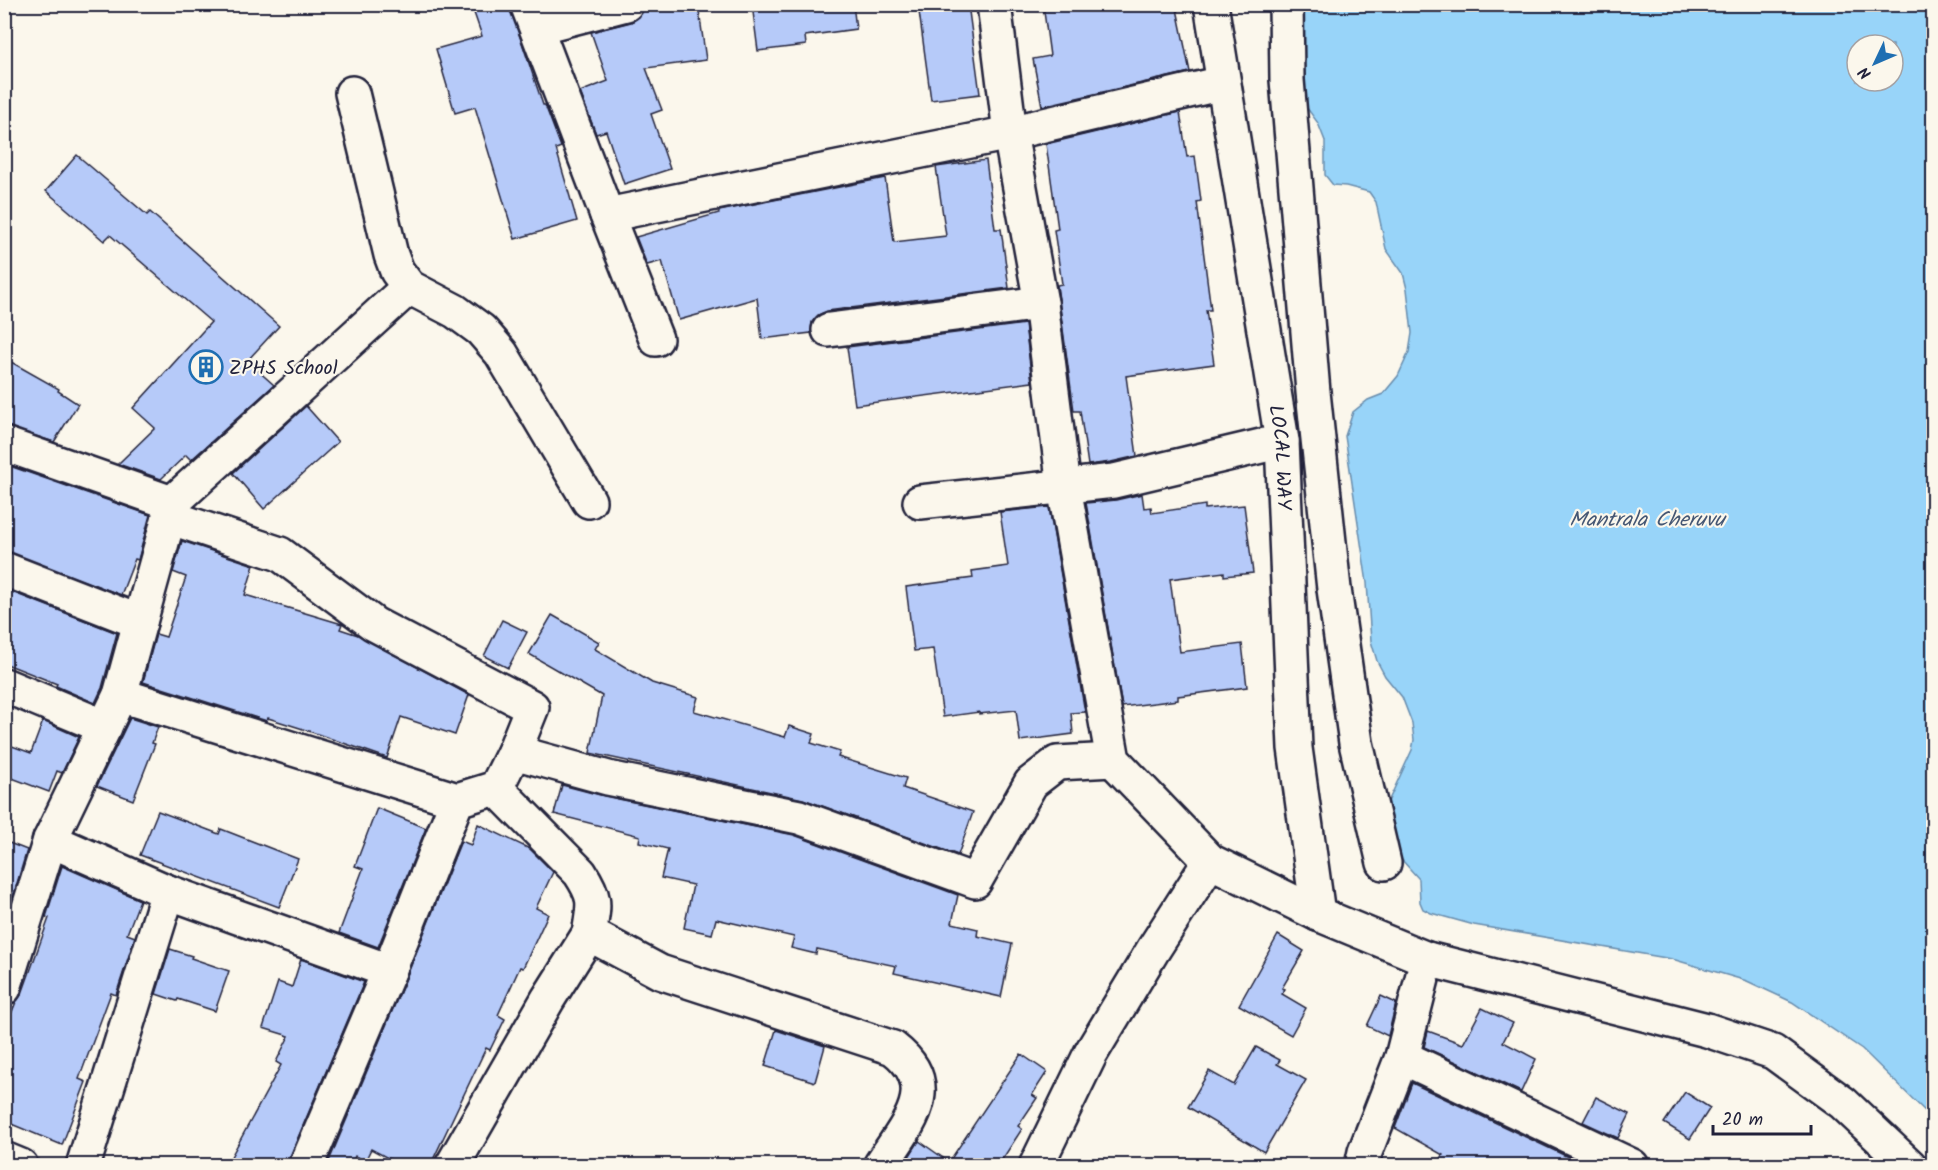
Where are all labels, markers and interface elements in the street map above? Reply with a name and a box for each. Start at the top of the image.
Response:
north arrow [1845,33,1905,93]
text: N [1853,60,1878,85]
building icon: ZPHS School [188,349,224,385]
place label: ZPHS School [229,353,338,385]
street label: LOCAL WAY [1258,403,1299,512]
water label: Mantrala Cheruvu [1569,504,1728,537]
scale bar [1713,1098,1810,1136]
text: 20 m [1722,1106,1763,1135]

